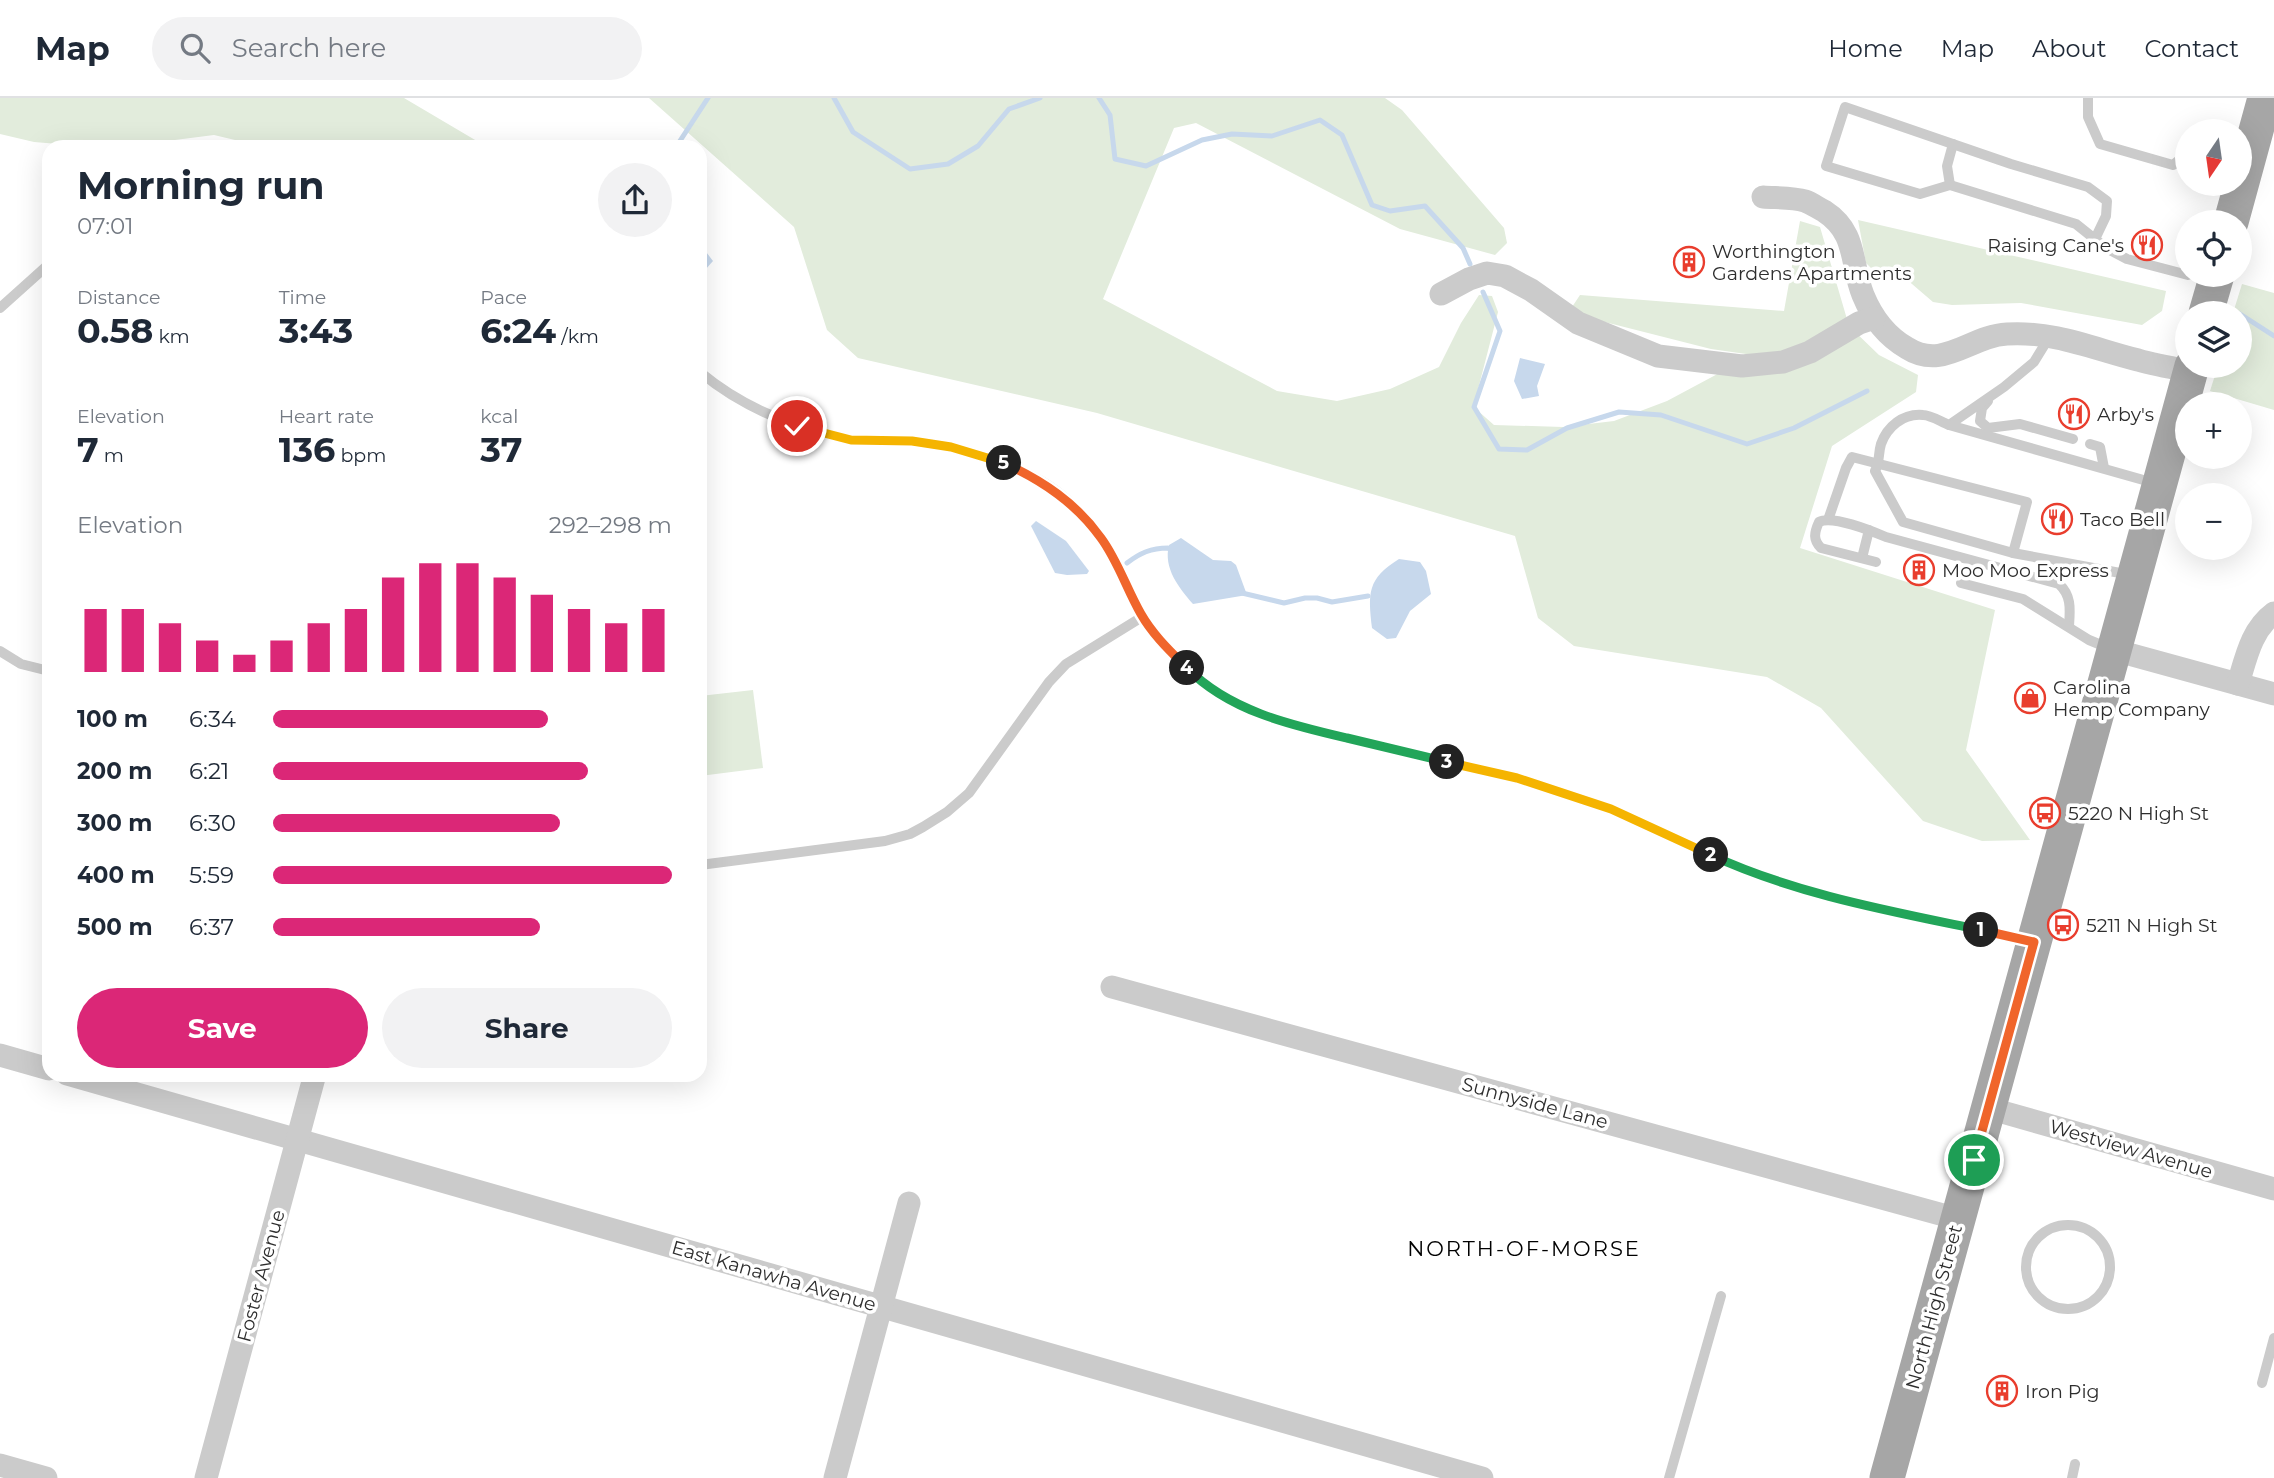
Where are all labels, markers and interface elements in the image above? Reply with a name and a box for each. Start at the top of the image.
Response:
search box [152,17,642,80]
text: Map [35,28,110,68]
icon: search [176,29,214,67]
text: Search here [232,32,386,64]
text: Home [1828,34,1903,63]
text: Map [1941,34,1994,63]
text: About [2032,34,2106,63]
text: Contact [2144,34,2239,63]
north arrow [2175,119,2252,196]
map controls [2175,119,2252,560]
text: Morning run [77,162,325,209]
button: share [598,163,672,237]
button: locate [2175,210,2252,287]
text: 07:01 [77,212,134,240]
restaurant icon: Raising Cane's [2130,228,2164,262]
place label: Raising Cane's [1987,234,2124,257]
place label: Worthington Gardens Apartments [1712,240,1911,285]
building icon: Worthington Gardens Apartments [1672,245,1706,279]
text: Distance [77,286,160,309]
text: Time [279,286,326,309]
text: Pace [480,286,527,309]
button: layers [2175,301,2252,378]
text: 0.58 [77,309,153,352]
text: 3:43 [279,309,353,352]
text: 6:24 [480,309,556,352]
text: km [153,325,190,348]
text: /km [556,325,599,348]
button: + [2175,392,2252,469]
pin [767,396,827,456]
restaurant icon: Arby's [2057,397,2091,431]
place label: Arby's [2097,403,2154,426]
text: Elevation [77,405,165,428]
text: Heart rate [279,405,374,428]
text: kcal [480,405,518,428]
icon: check [778,407,816,445]
text: 7 [77,428,99,471]
text: 136 [279,428,335,471]
text: 37 [480,428,522,471]
text: m [99,444,124,467]
text: bpm [335,444,386,467]
pin: 5 [986,446,1021,480]
text: 5 [998,451,1009,474]
button: − [2175,483,2252,560]
restaurant icon: Taco Bell [2040,502,2074,536]
place label: Taco Bell [2080,508,2165,531]
text: Elevation [77,511,183,539]
text: 292–298 m [549,511,672,539]
building icon: Moo Moo Express [1902,553,1936,587]
place label: Moo Moo Express [1942,559,2109,582]
pin: 4 [1170,650,1204,686]
text: 4 [1180,656,1193,679]
place label: Carolina Hemp Company [2053,676,2211,721]
shop icon: Carolina Hemp Company [2013,681,2047,715]
text: 100 m [77,705,148,733]
text: 6:34 [189,705,236,733]
pin: 3 [1430,744,1464,780]
text: 3 [1441,750,1452,773]
text: 200 m [77,757,152,785]
text: 6:21 [189,757,229,785]
bus stop icon: 5220 N High St [2028,796,2062,830]
place label: 5220 N High St [2068,802,2209,825]
text: 300 m [77,809,153,837]
text: 6:30 [189,809,236,837]
pin: 2 [1694,838,1728,872]
text: 2 [1705,843,1716,866]
text: 400 m [77,861,155,889]
text: 5:59 [189,861,234,889]
bus stop icon: 5211 N High St [2046,908,2080,942]
pin: 1 [1964,912,1998,948]
text: 500 m [77,913,153,941]
text: 6:37 [189,913,234,941]
place label: 5211 N High St [2086,914,2218,937]
text: 1 [1977,918,1984,941]
button: Save [77,988,368,1068]
button: Share [382,988,672,1068]
street label: Sunnyside Lane [1459,1072,1611,1134]
street label: Westview Avenue [2047,1115,2215,1183]
pin [1944,1130,2004,1190]
icon: arrive [1955,1141,1993,1179]
street label: Foster Avenue [232,1207,290,1345]
street label: North High Street [1901,1222,1967,1392]
street label: East Kanawha Avenue [669,1236,879,1316]
district label: NORTH-OF-MORSE [1407,1236,1641,1261]
building icon: Iron Pig [1985,1374,2019,1408]
place label: Iron Pig [2025,1380,2100,1403]

